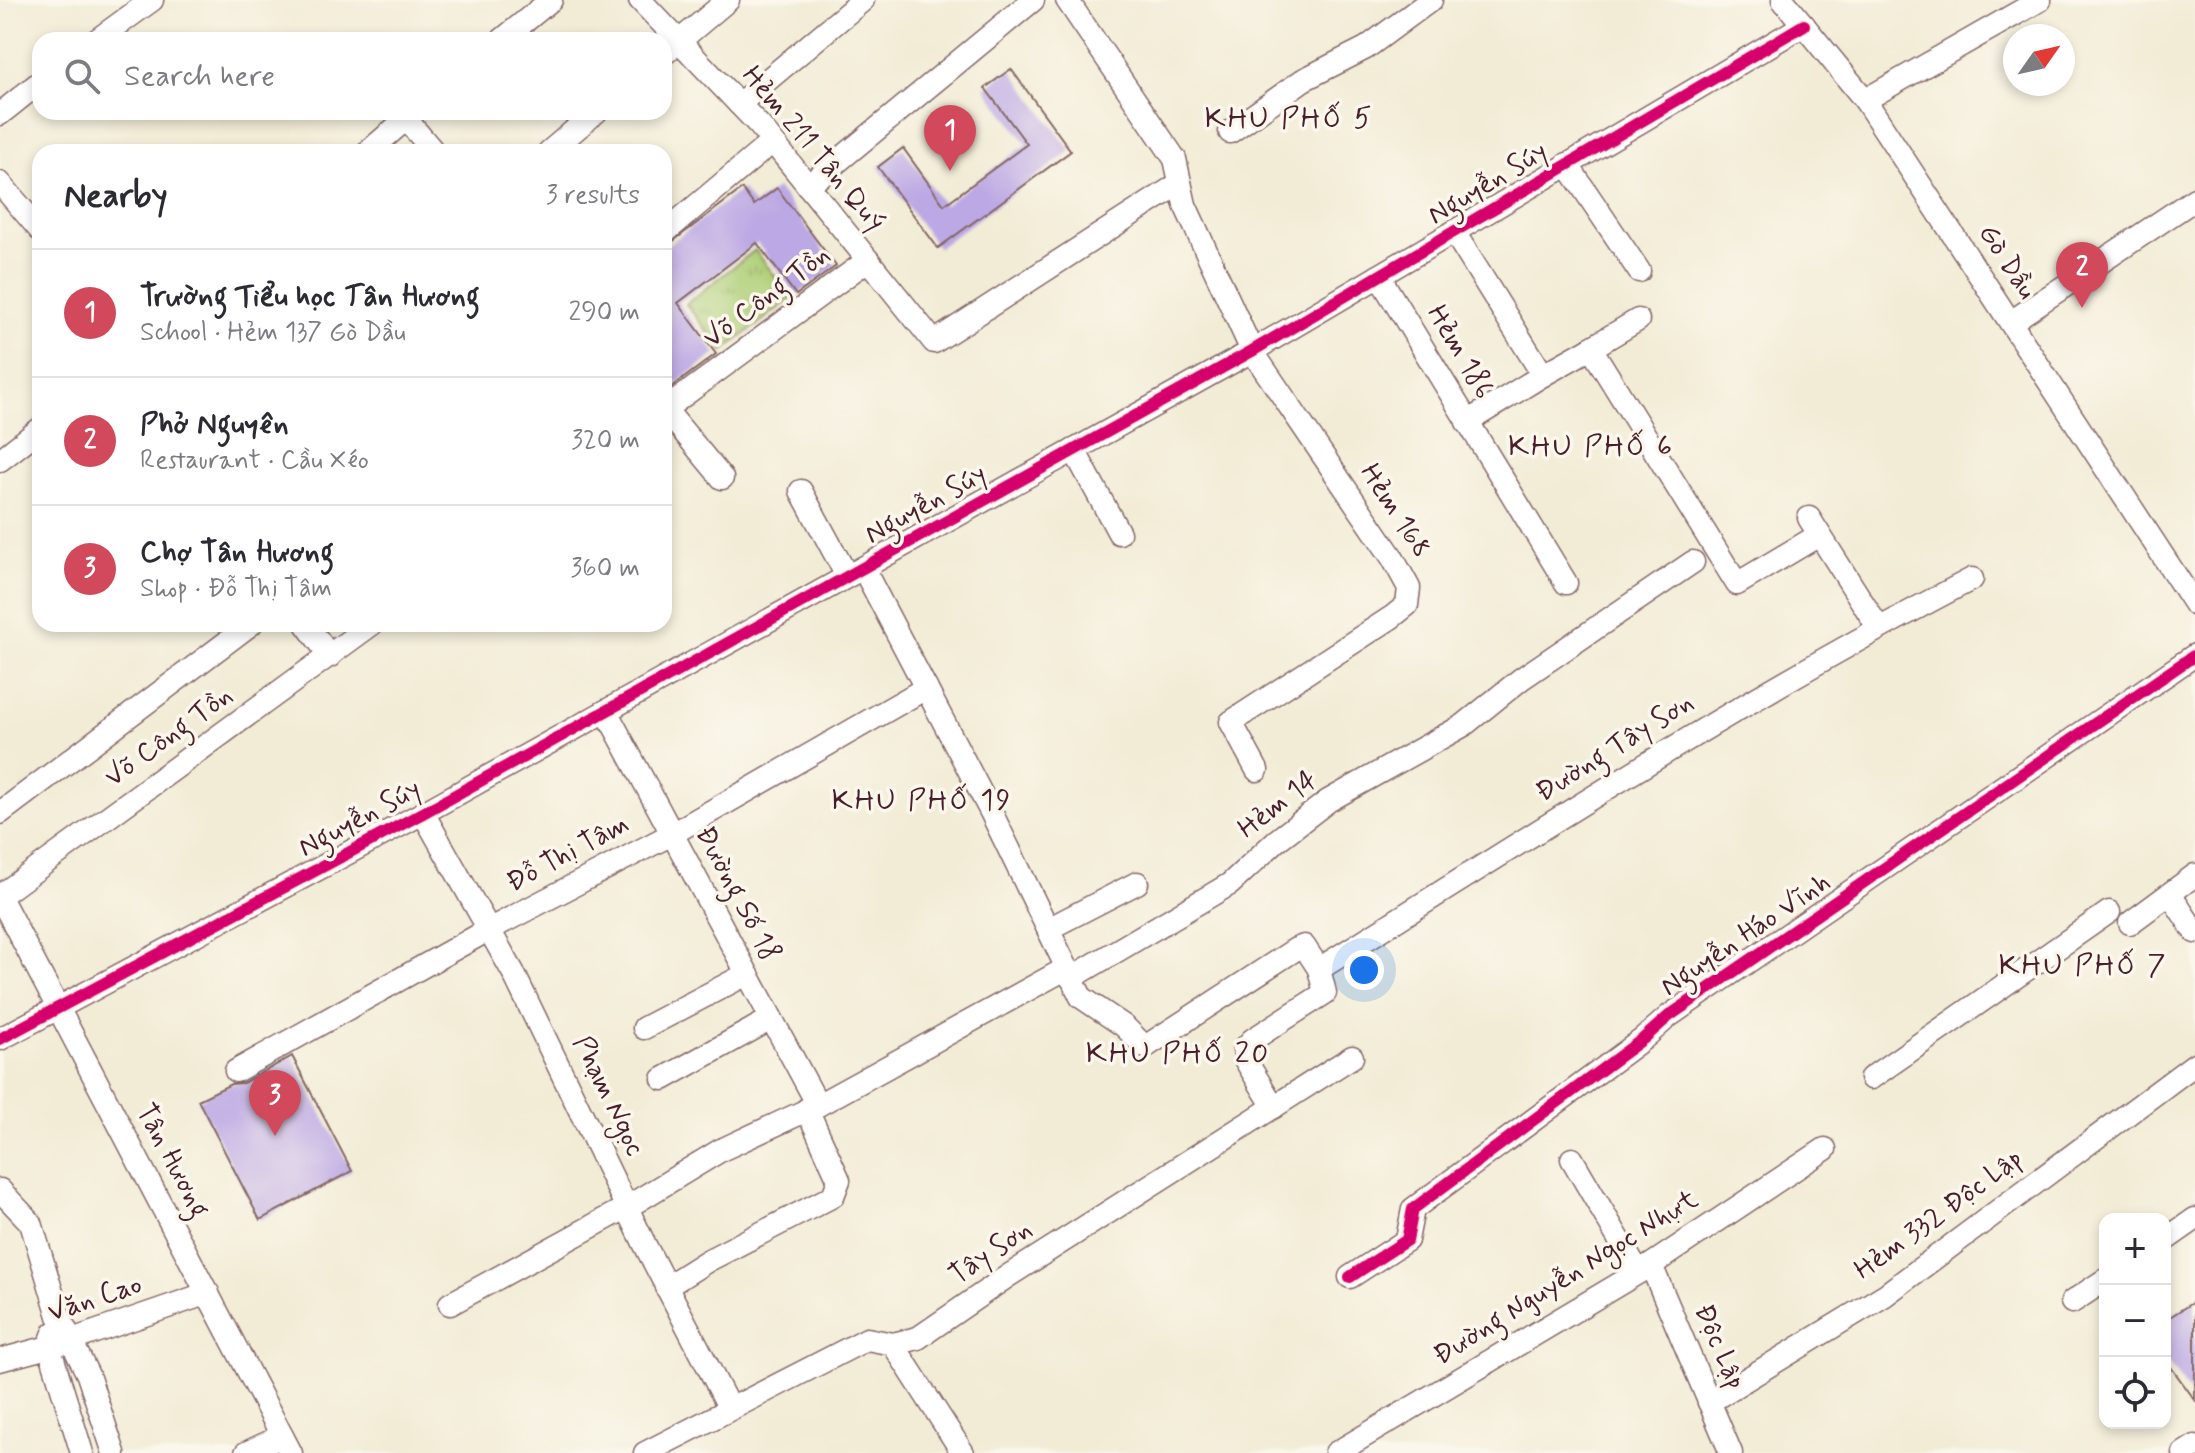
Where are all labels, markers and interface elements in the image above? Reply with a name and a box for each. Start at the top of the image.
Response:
north arrow [2003,24,2075,96]
search box [32,32,672,120]
icon: search [60,54,104,98]
text: Search here [124,57,275,96]
street label: Hẻm 211 Tân Quý [733,59,893,239]
district label: KHU PHỐ 5 [1205,99,1373,138]
pin: 1 [924,105,976,171]
street label: Nguyễn Súy [1421,134,1556,237]
text: Nearby [64,174,168,219]
text: 3 results [546,179,640,213]
street label: Gò Dầu [1969,217,2045,307]
street label: Võ Công Tồn [696,237,840,359]
pin: 2 [2056,242,2108,308]
text: Trường Tiểu học Tân Hương [140,277,480,316]
text: 1 [84,296,96,330]
text: 290 m [568,296,640,330]
street label: Hẻm 186 [1418,298,1502,406]
text: School · Hẻm 137 Gò Dầu [140,316,406,350]
text: Phở Nguyên [140,405,289,444]
text: 2 [84,424,96,458]
text: 320 m [571,424,640,458]
district label: KHU PHỐ 6 [1508,427,1674,466]
text: Restaurant · Cầu Xéo [140,444,369,478]
street label: Nguyễn Súy [859,456,995,556]
street label: Hẻm 168 [1351,457,1439,565]
text: Chợ Tân Hương [140,533,334,572]
text: 3 [84,552,96,586]
text: 360 m [571,552,640,586]
text: Shop · Đỗ Thị Tâm [140,572,332,606]
street label: Võ Công Tồn [97,678,242,799]
street label: Đường Tây Sơn [1529,685,1703,814]
street label: Hẻm 14 [1231,762,1325,848]
street label: Nguyễn Súy [292,771,429,869]
district label: KHU PHỐ 19 [831,781,1013,820]
street label: Đỗ Thị Tâm [500,806,636,902]
street label: Đường Số 18 [683,820,788,970]
street label: Nguyễn Háo Vĩnh [1654,864,1840,1008]
district label: KHU PHỐ 7 [1998,946,2168,985]
your location [1344,950,1384,990]
street label: Phạm Ngọc [561,1030,653,1163]
district label: KHU PHỐ 20 [1086,1034,1270,1073]
pin: 3 [249,1070,301,1136]
street label: Tân Hương [124,1097,218,1226]
street label: Hẻm 332 Độc Lập [1847,1141,2031,1289]
street label: Đường Nguyễn Ngọc Nhựt [1427,1181,1707,1377]
street label: Tây Sơn [942,1212,1040,1294]
map controls [2099,1213,2171,1429]
button: + [2099,1213,2171,1285]
street label: Văn Cao [43,1266,147,1332]
button: − [2099,1285,2171,1357]
street label: Độc Lập [1684,1299,1754,1395]
button: locate [2099,1357,2171,1429]

